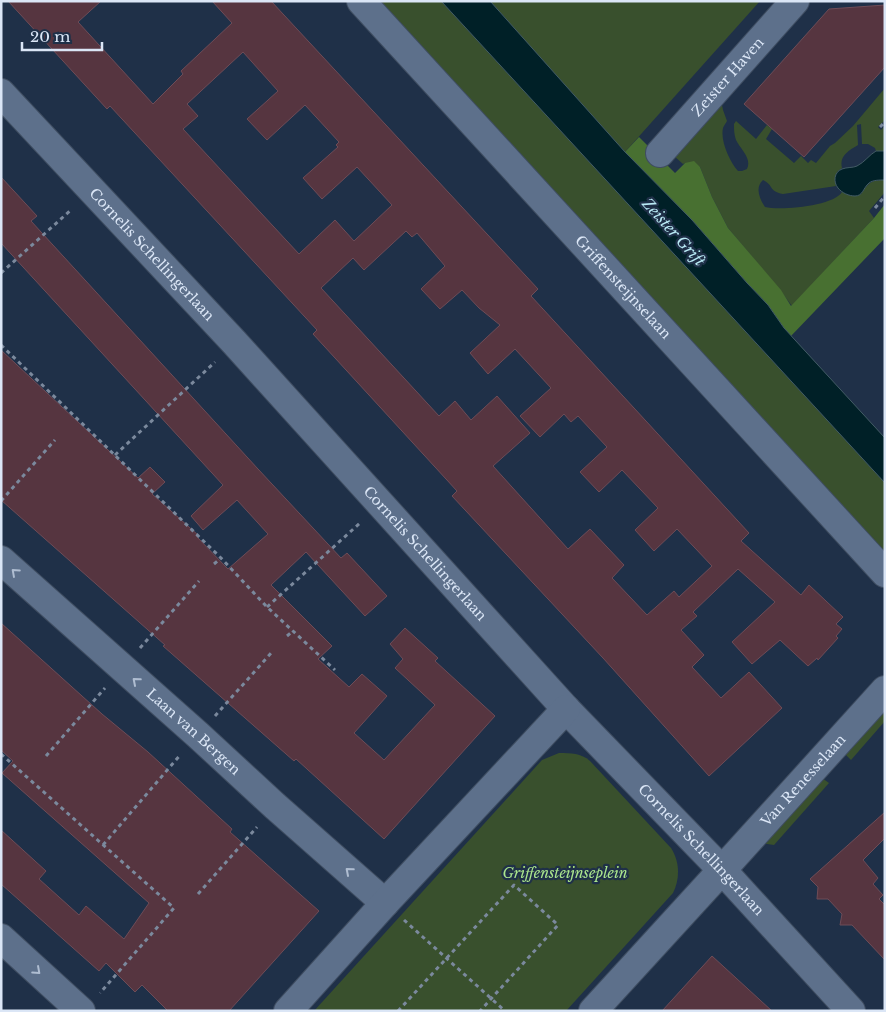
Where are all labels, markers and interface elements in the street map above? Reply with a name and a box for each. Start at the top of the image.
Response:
scale bar [22,20,102,52]
text: 20 m [30,27,70,46]
street label: Zeister Haven [688,33,768,120]
street label: Cornelis Schellingerlaan [86,184,219,325]
water label: Zeister Grift [638,193,710,270]
street label: Griffensteijnselaan [571,232,675,343]
street label: Cornelis Schellingerlaan [360,482,491,625]
one-way arrow [12,569,21,578]
one-way arrow [133,677,142,686]
street label: Laan van Bergen [143,685,245,779]
street label: Van Renesselaan [756,730,850,831]
street label: Cornelis Schellingerlaan [634,780,768,919]
park label: Griffensteijnseplein [502,864,628,882]
one-way arrow [345,867,354,876]
one-way arrow [32,965,41,974]

